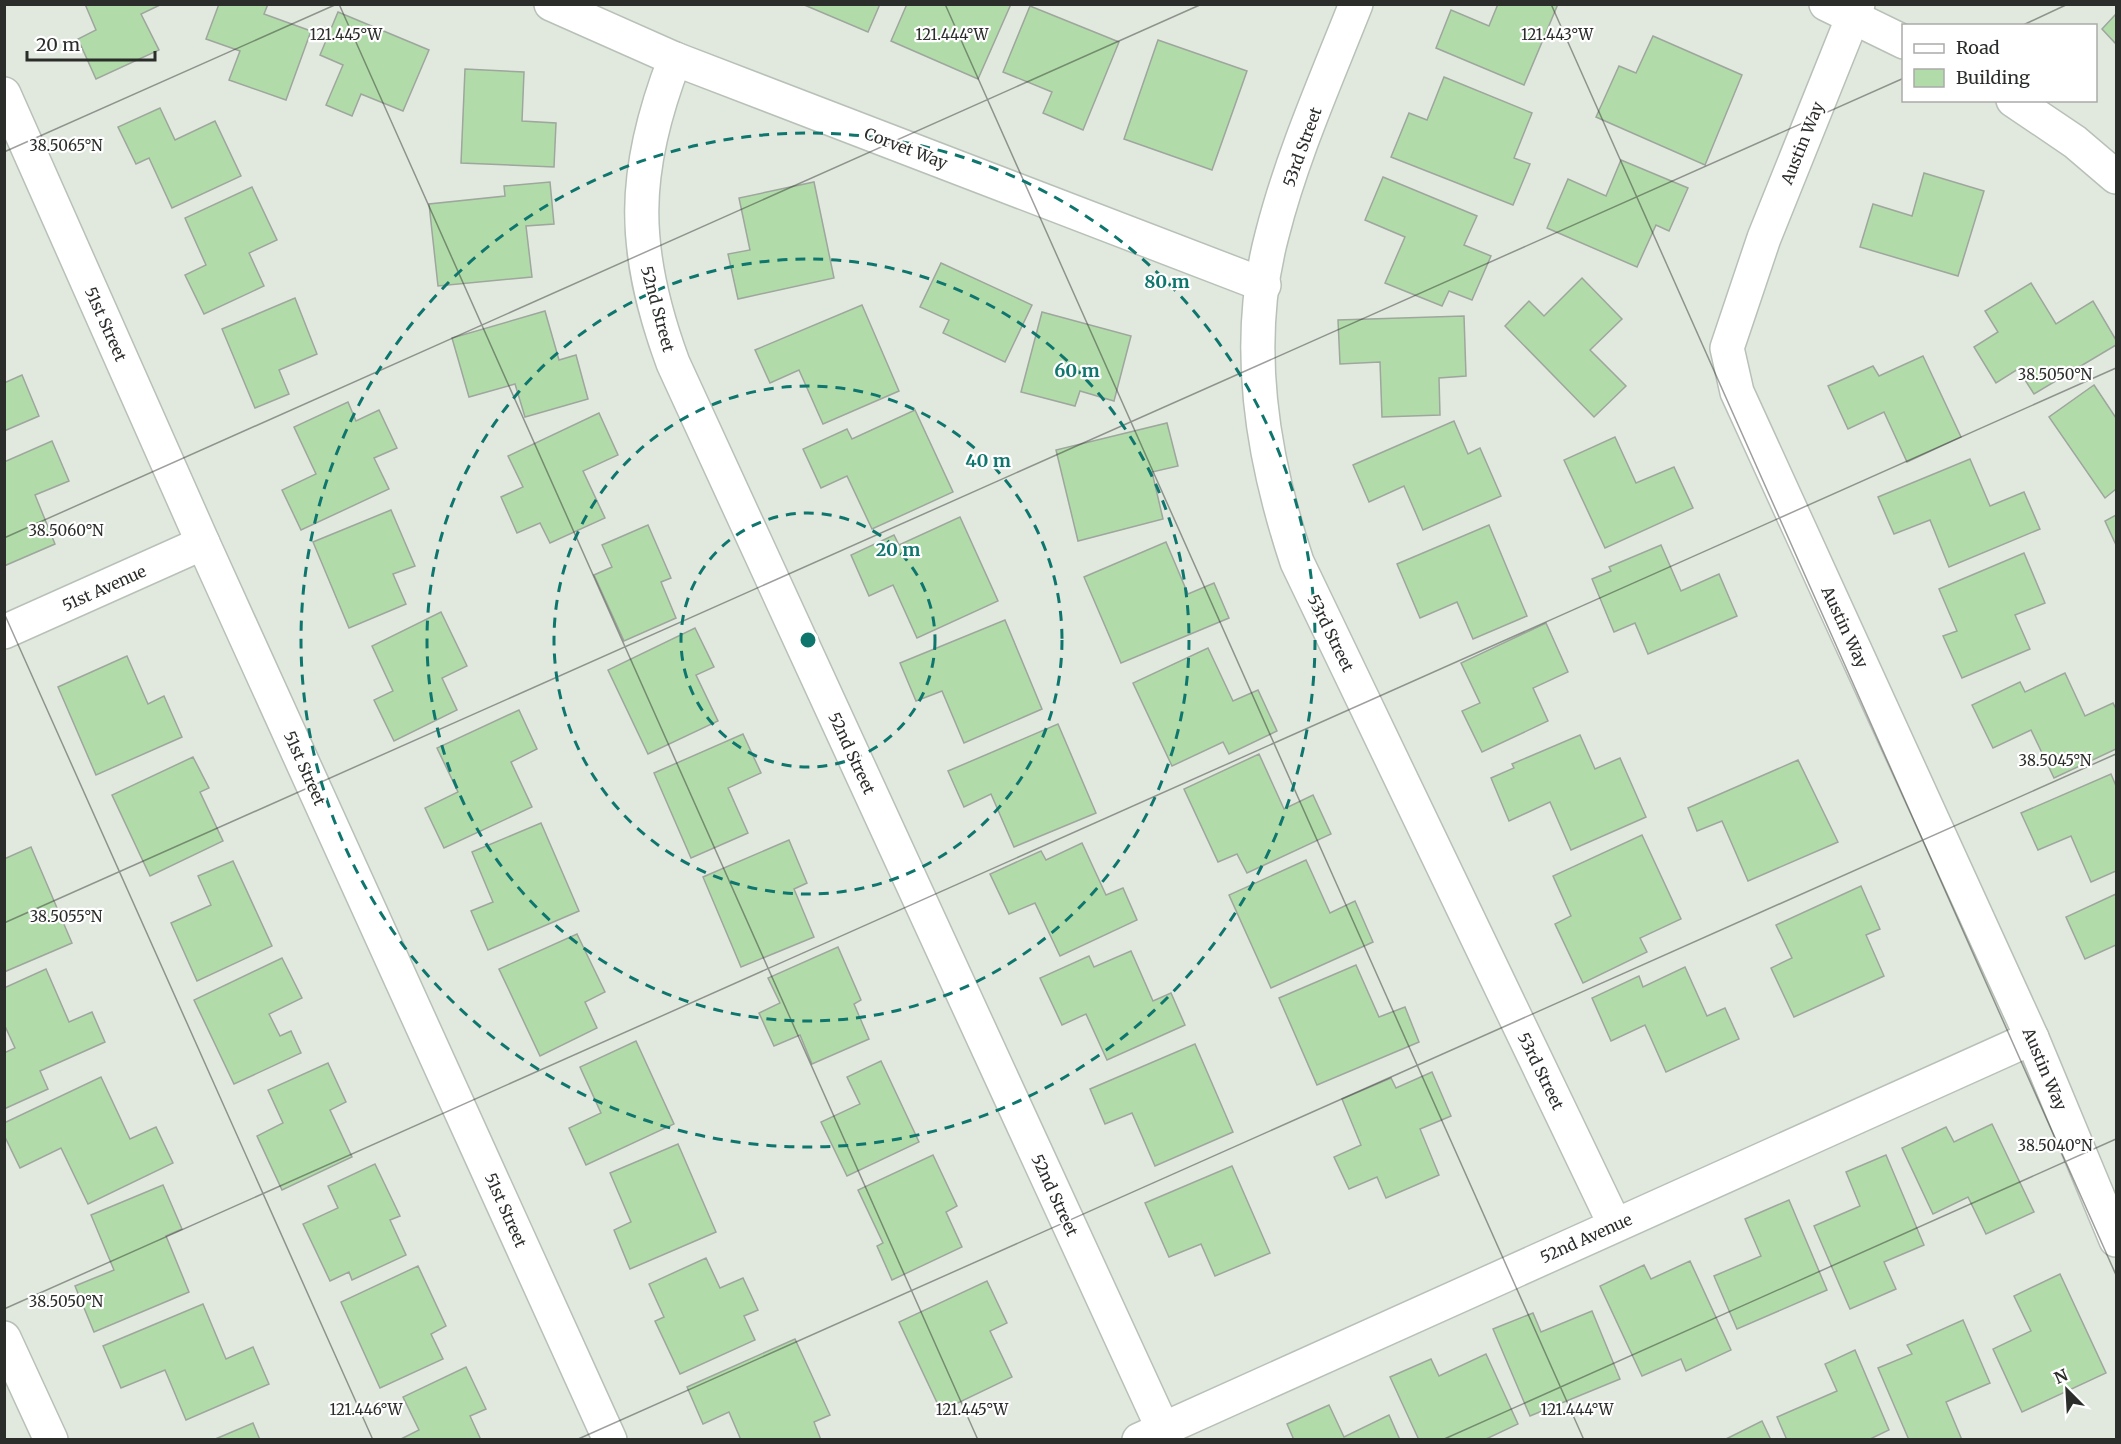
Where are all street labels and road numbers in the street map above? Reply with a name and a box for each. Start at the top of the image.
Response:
street label: Austin Way [1776,98,1828,188]
street label: 53rd Street [1278,104,1326,190]
street label: Corvet Way [862,123,951,173]
street label: 52nd Street [637,264,679,355]
street label: 51st Street [81,284,132,365]
street label: 51st Avenue [59,561,149,615]
street label: Austin Way [1817,582,1873,672]
street label: 53rd Street [1304,591,1359,676]
street label: 52nd Street [824,709,880,798]
street label: 51st Street [280,728,331,809]
street label: Austin Way [2018,1024,2072,1114]
street label: 53rd Street [1514,1029,1569,1114]
street label: 52nd Street [1027,1151,1083,1240]
street label: 51st Street [481,1170,532,1251]
street label: 52nd Avenue [1537,1209,1635,1267]

